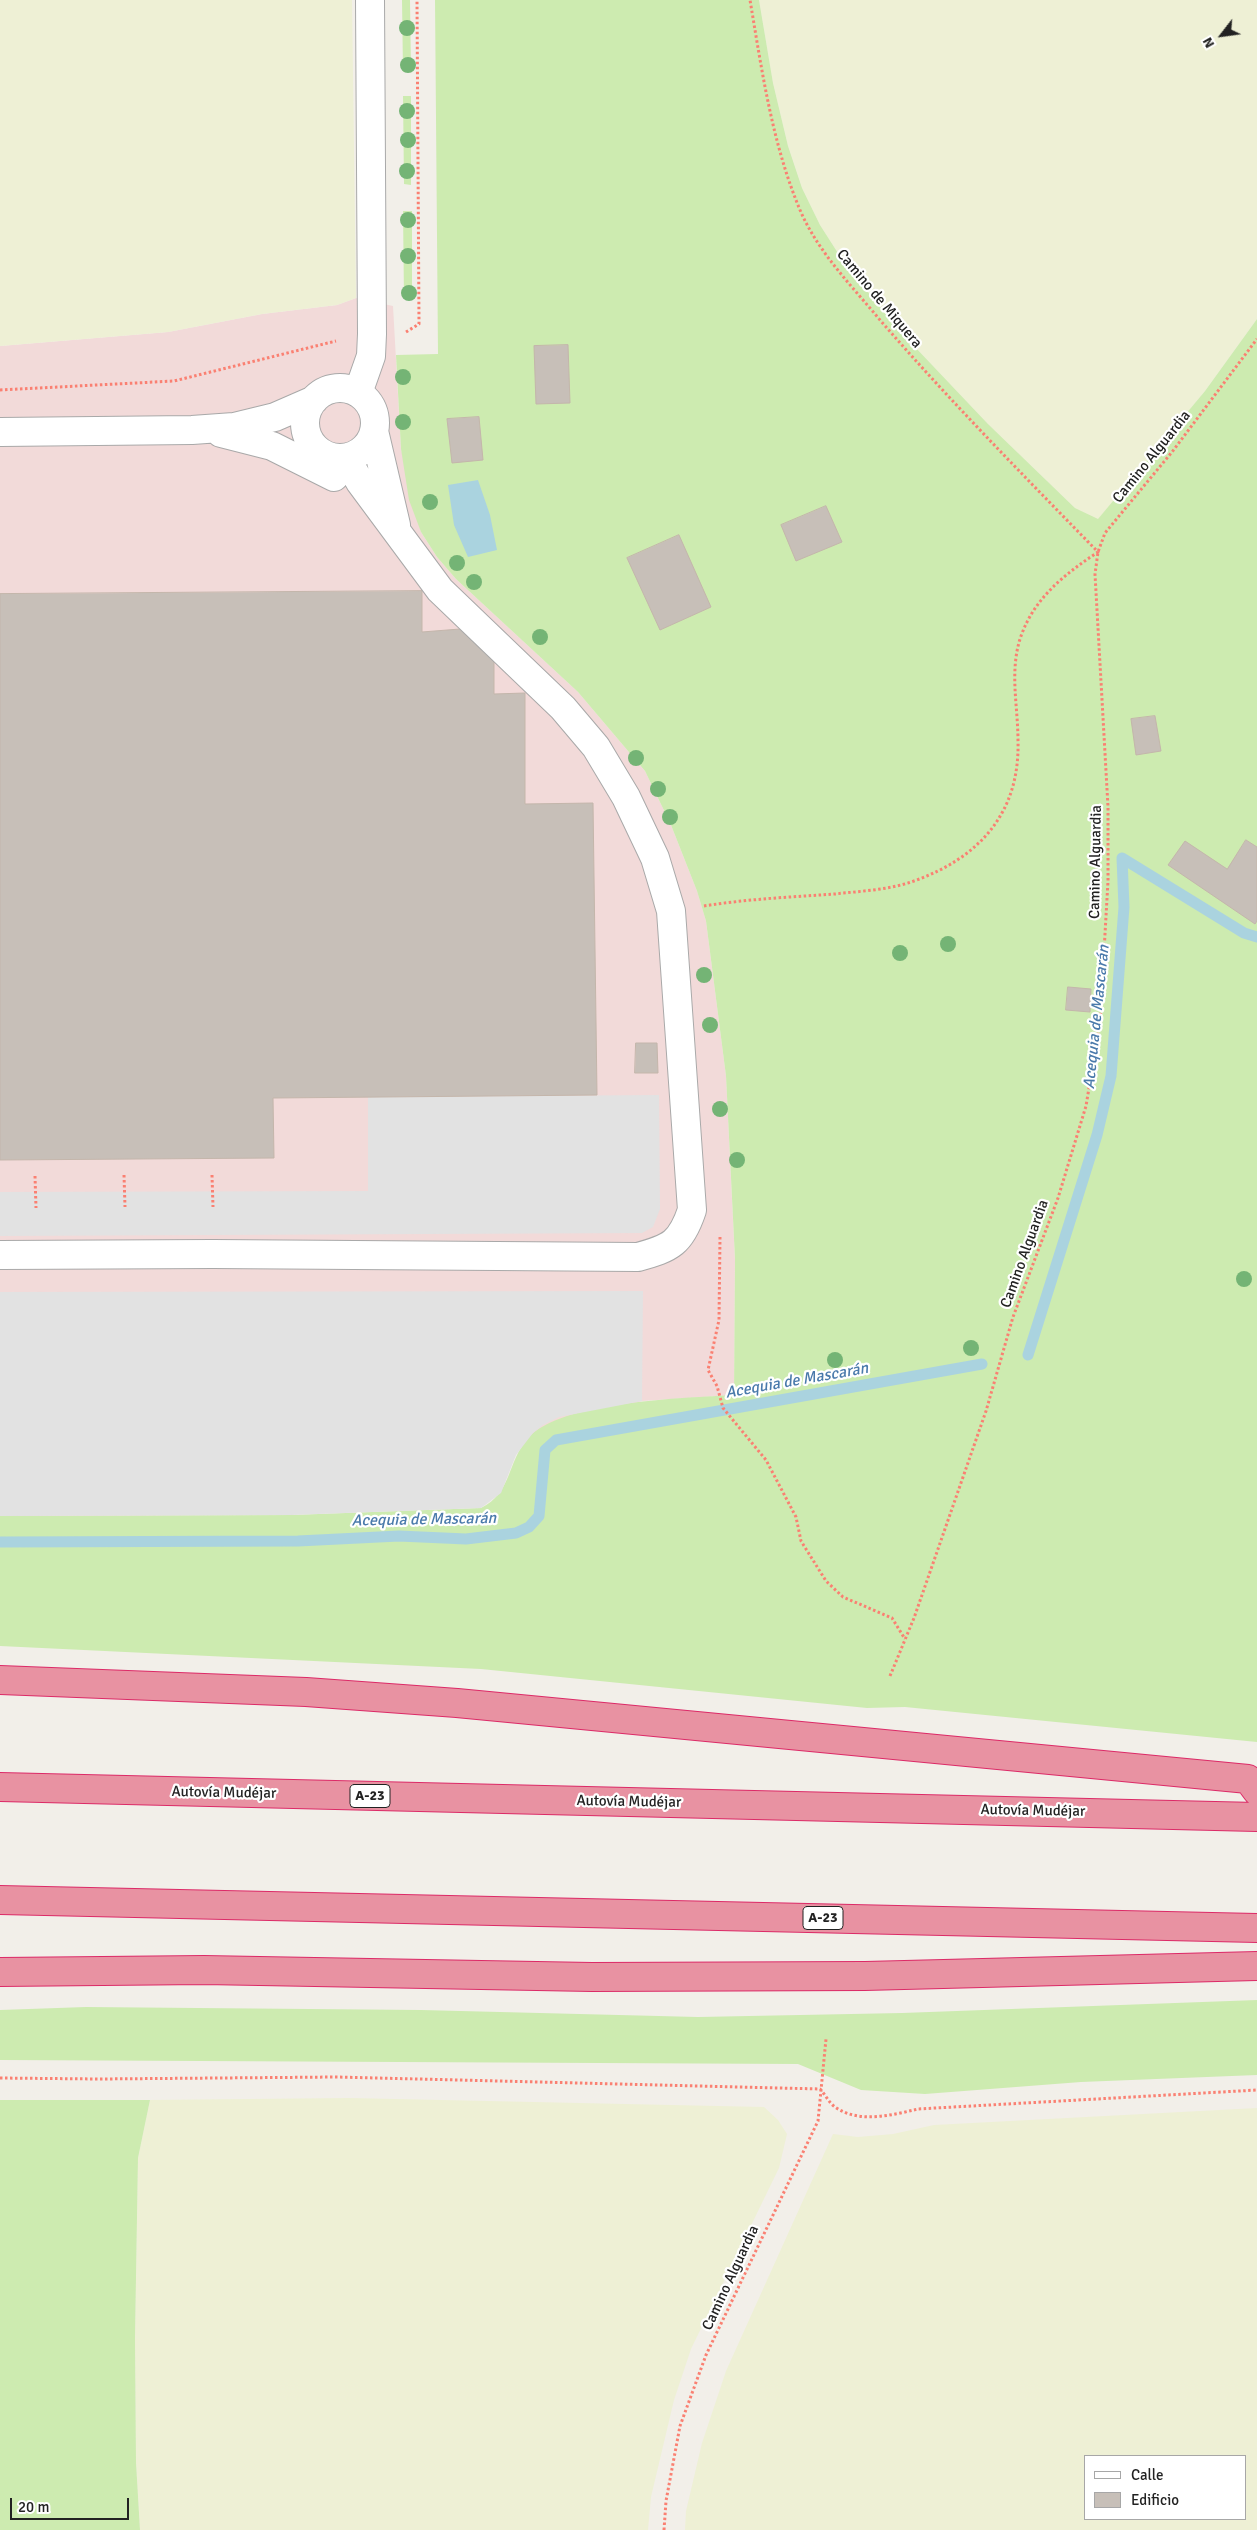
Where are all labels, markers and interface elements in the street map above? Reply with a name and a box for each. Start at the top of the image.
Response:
north arrow [1197,10,1247,60]
text: N [1199,34,1218,51]
street label: Camino de Miquera [832,246,926,352]
street label: Camino Alguardia [1109,407,1195,507]
street label: Camino Alguardia [1086,805,1106,919]
water label: Acequia de Mascarán [1080,944,1114,1090]
street label: Camino Alguardia [997,1197,1053,1311]
water label: Acequia de Mascarán [724,1359,870,1403]
water label: Acequia de Mascarán [352,1509,496,1531]
street label: Autovía Mudéjar [171,1783,277,1803]
road number: A-23 [350,1784,390,1808]
street label: Autovía Mudéjar [576,1792,682,1812]
street label: Autovía Mudéjar [980,1801,1086,1821]
road number: A-23 [803,1906,843,1930]
street label: Camino Alguardia [699,2223,763,2333]
legend [1084,2455,1247,2520]
text: Calle [1131,2466,1164,2484]
scale bar [12,2488,131,2520]
text: Edificio [1131,2491,1179,2509]
text: 20 m [18,2498,49,2516]

